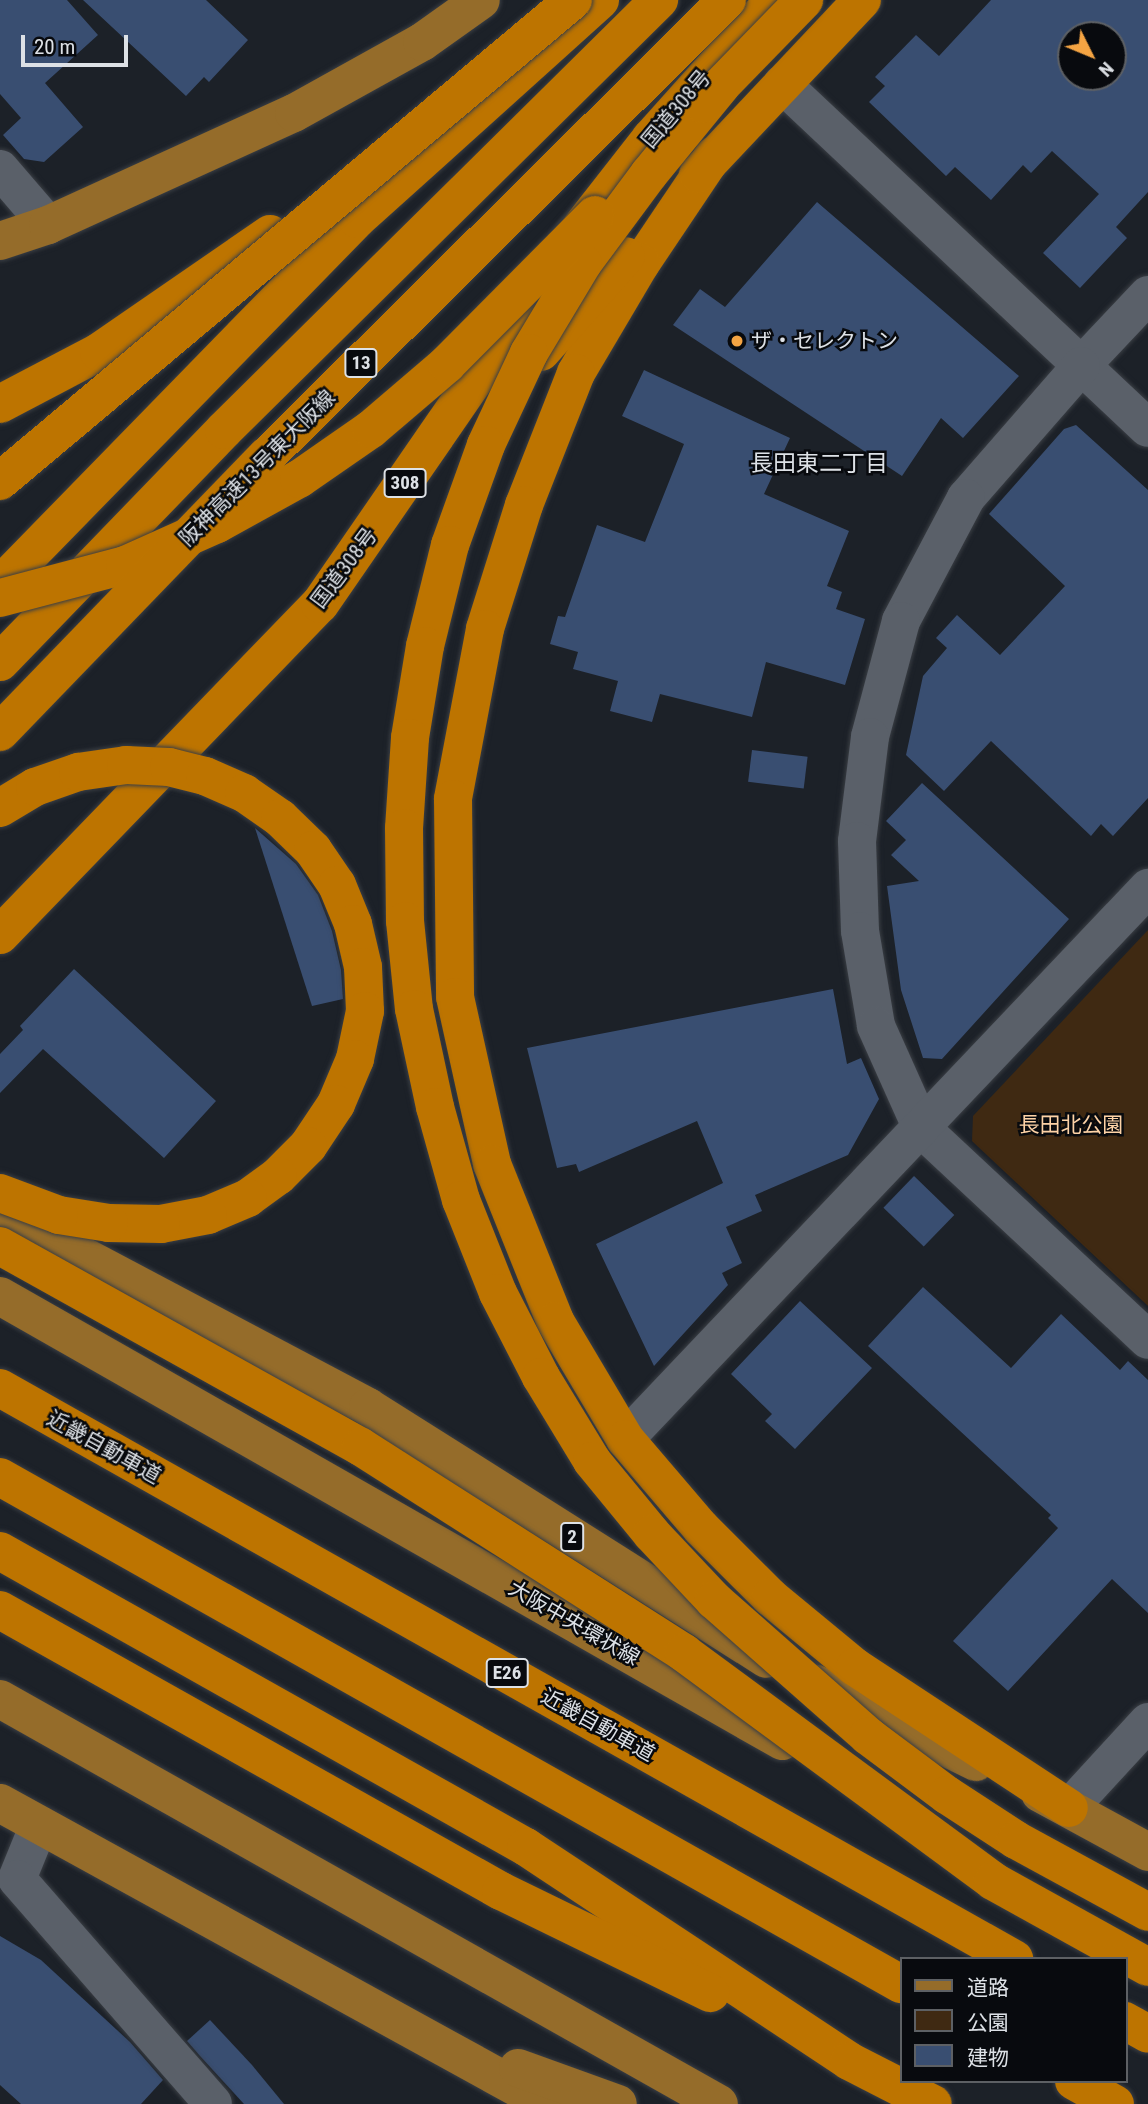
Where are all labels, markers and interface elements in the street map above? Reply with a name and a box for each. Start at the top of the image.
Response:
scale bar [24,21,131,65]
north arrow [1057,21,1127,91]
text: 20 m [34,35,75,59]
text: N [1094,57,1119,81]
street label: 国道308号 [636,65,716,153]
place label: ザ・セレクトン [751,328,898,354]
marker: ザ・セレクトン [729,333,745,349]
road number: 13 [344,348,378,378]
street label: 阪神高速13号東大阪線 [174,385,340,551]
district label: 長田東二丁目 [750,450,888,478]
road number: 308 [382,468,428,498]
street label: 国道308号 [306,523,382,613]
park label: 長田北公園 [1019,1112,1123,1138]
street label: 近畿自動車道 [43,1405,165,1489]
road number: 2 [560,1522,584,1553]
street label: 大阪中央環状線 [504,1575,644,1671]
road number: E26 [484,1658,530,1688]
street label: 近畿自動車道 [537,1683,659,1767]
legend [900,1957,1127,2083]
text: 道路 [967,1976,1009,2000]
text: 公園 [967,2011,1009,2035]
text: 建物 [967,2046,1009,2070]

